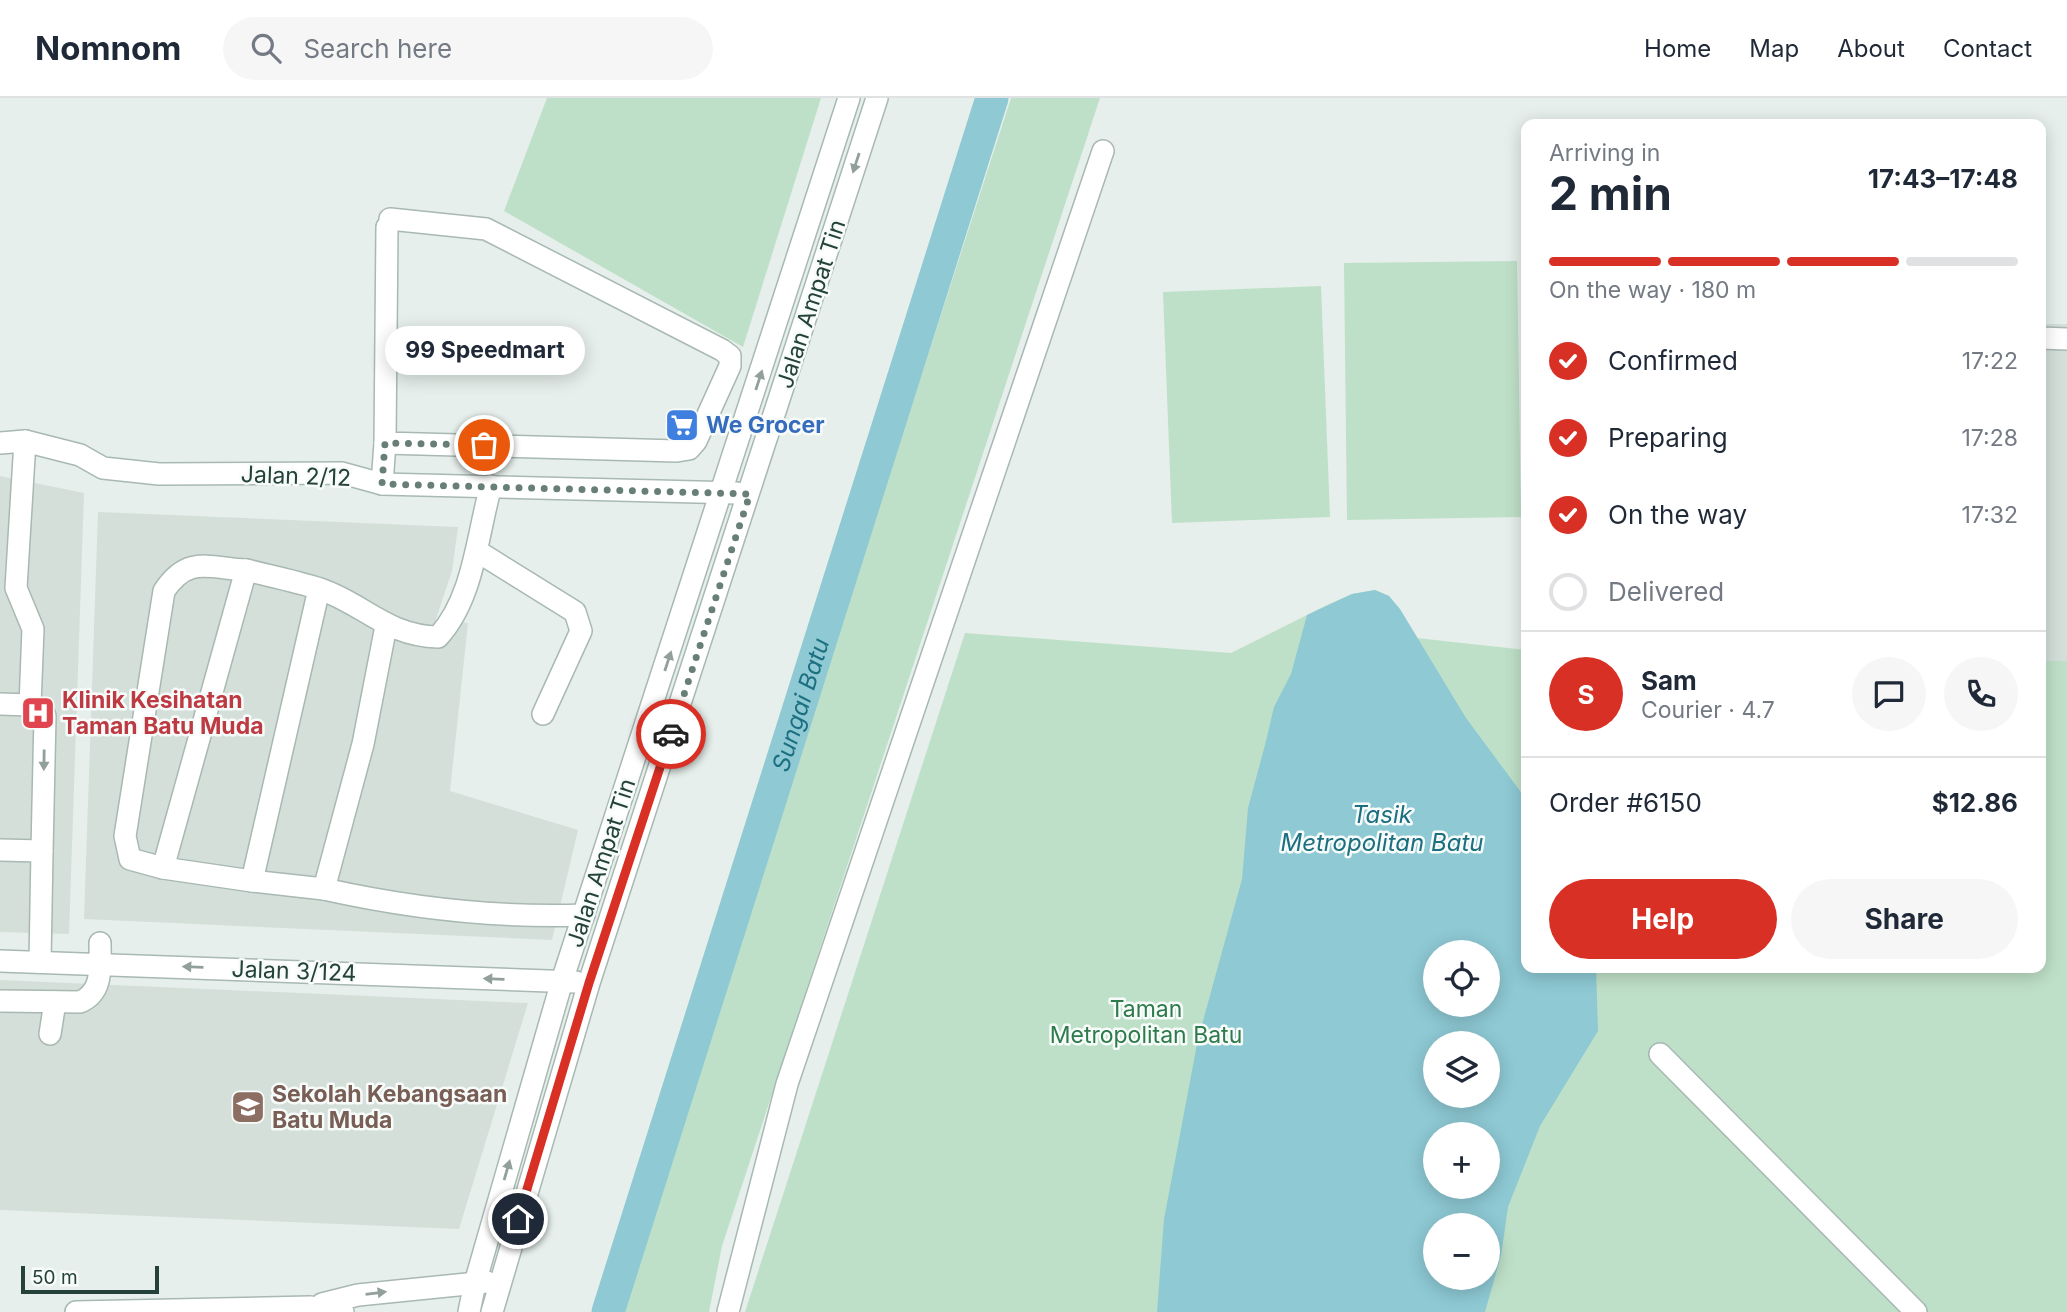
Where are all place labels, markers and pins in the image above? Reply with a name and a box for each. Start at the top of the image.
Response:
callout: 99 Speedmart [384,326,584,375]
supermarket icon: We Grocer [663,406,701,444]
place label: We Grocer [706,411,825,439]
pin [454,415,514,475]
place label: Klinik Kesihatan Taman Batu Muda [62,686,264,740]
hospital icon: Klinik Kesihatan Taman Batu Muda [19,694,57,732]
place label: Sekolah Kebangsaan Batu Muda [272,1080,507,1134]
school or university icon: Sekolah Kebangsaan Batu Muda [229,1088,267,1126]
pin [488,1189,548,1249]

